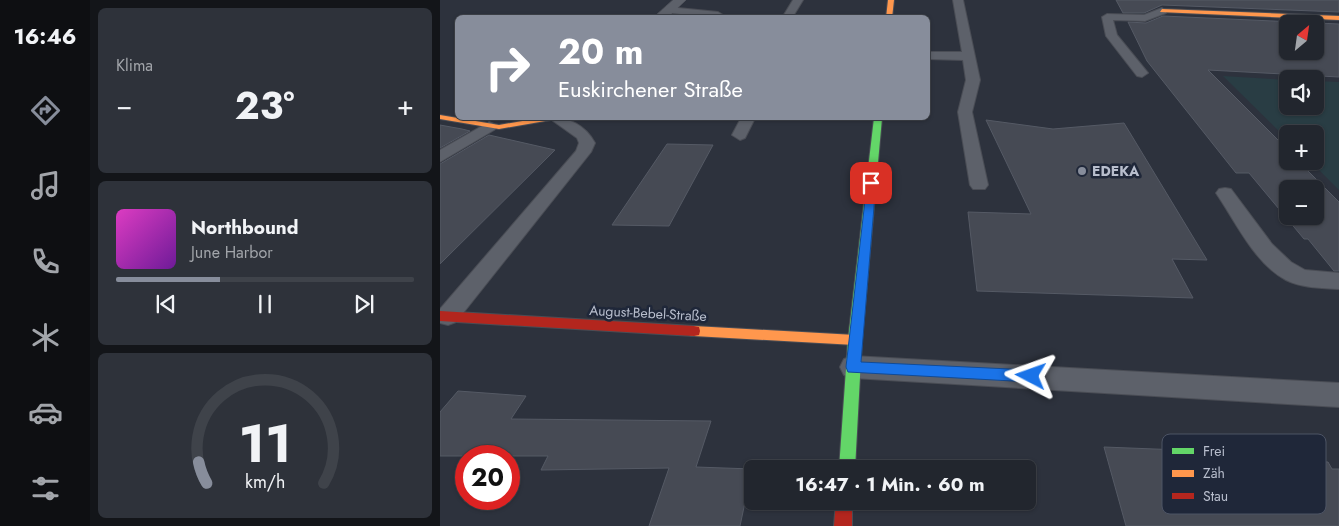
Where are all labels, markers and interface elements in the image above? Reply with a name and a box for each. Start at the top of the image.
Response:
north arrow [1279,15,1324,60]
map controls [1279,15,1324,225]
text: 16:46 [13,20,77,52]
text: 20 m [558,27,643,77]
icon: right [475,35,540,100]
text: Klima [116,54,153,77]
button: sound [1279,70,1324,115]
text: Euskirchener Straße [558,73,743,105]
text: 23° [235,78,295,133]
text: − [116,85,133,126]
text: + [397,85,414,126]
icon: directions [28,93,63,128]
button: + [1279,125,1324,170]
place label: EDEKA [1092,161,1140,181]
pin [850,162,892,204]
marker: EDEKA [1076,165,1088,177]
icon: music [28,168,63,203]
icon: arrive [857,169,885,197]
button: − [1279,180,1324,225]
text: Northbound [191,214,298,241]
text: June Harbor [191,241,273,264]
icon: phone [28,244,63,279]
icon: previous [152,290,180,318]
icon: pause [251,290,279,318]
icon: next [350,290,378,318]
street label: August-Bebel-Straße [589,300,707,326]
icon: climate [28,320,63,355]
position arrow [1004,349,1056,401]
icon: car [28,395,63,430]
text: 11 [239,406,291,482]
legend [1162,434,1326,514]
text: Frei [1203,441,1225,461]
speed limit sign: 20 [455,445,520,510]
text: Zäh [1203,463,1225,483]
text: km/h [245,469,285,495]
icon: filters [28,471,63,506]
text: 16:47 · 1 Min. · 60 m [795,471,985,498]
text: Stau [1203,486,1228,506]

